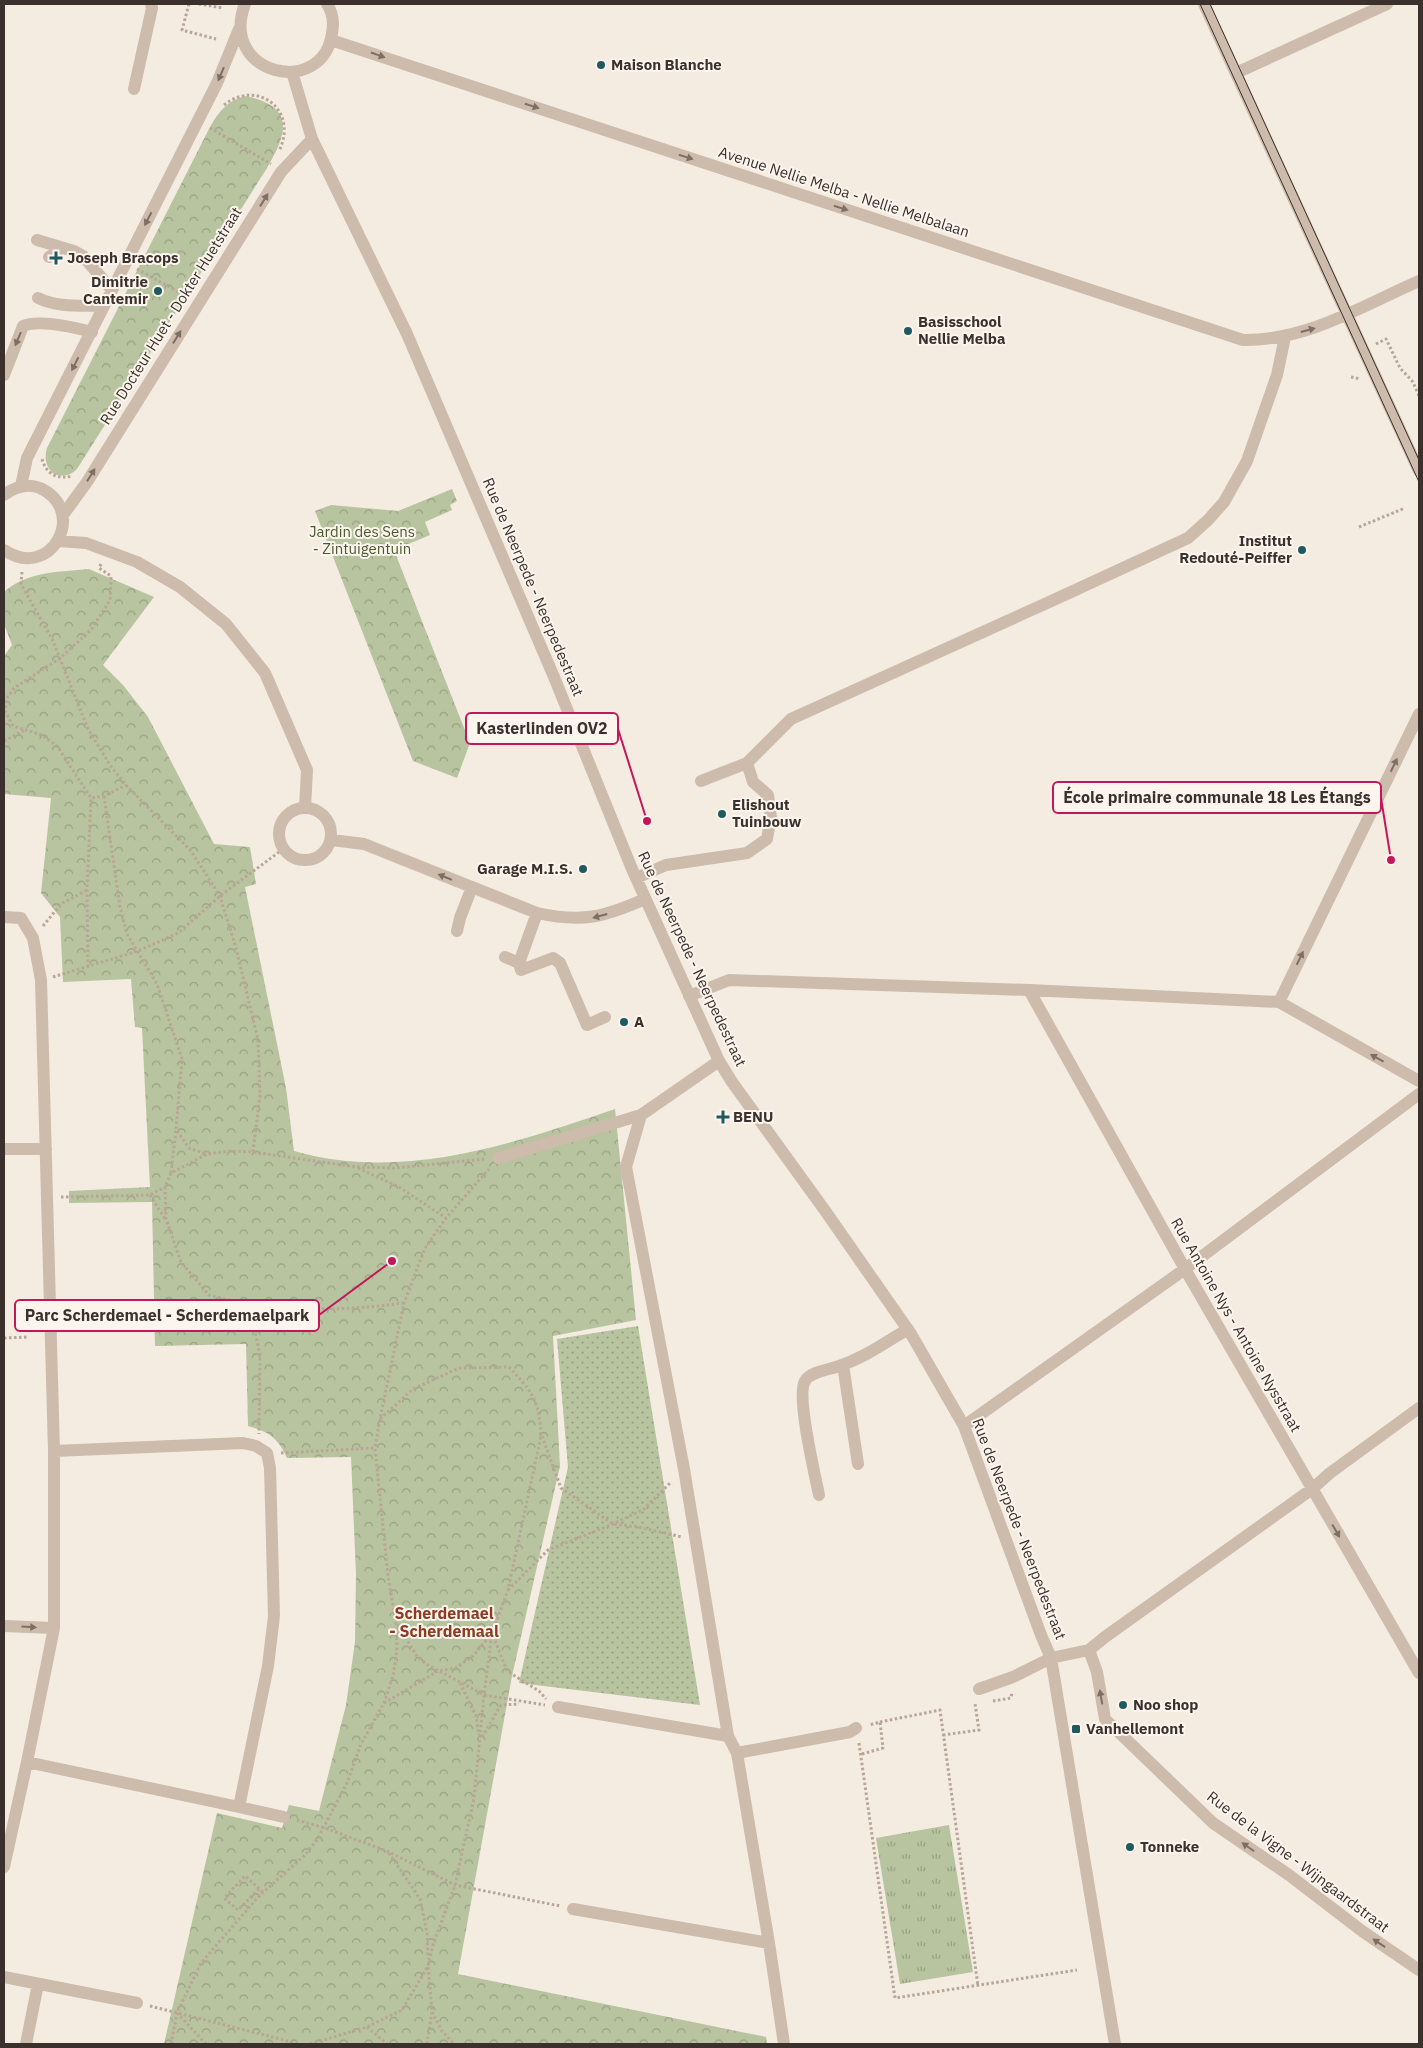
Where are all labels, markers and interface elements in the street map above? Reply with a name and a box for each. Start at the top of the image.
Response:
one-way arrow [370,52,385,59]
place label: Maison Blanche [611,55,722,74]
marker: Maison Blanche [595,59,607,71]
one-way arrow [216,67,224,81]
one-way arrow [524,103,539,111]
street label: Avenue Nellie Melba - Nellie Melbalaan [716,142,972,241]
one-way arrow [679,153,694,161]
one-way arrow [259,193,268,206]
street label: Rue Docteur Huet - Dokter Huetstraat [95,203,246,428]
one-way arrow [833,204,848,212]
one-way arrow [144,212,152,226]
place label: Joseph Bracops [67,248,179,267]
marker: Joseph Bracops [49,251,63,265]
place label: Dimitrie Cantemir [83,272,148,308]
marker: Dimitrie Cantemir [152,285,164,297]
place label: Basisschool Nellie Melba [918,312,1006,348]
marker: Basisschool Nellie Melba [902,325,914,337]
one-way arrow [1301,326,1316,334]
one-way arrow [173,331,182,344]
one-way arrow [13,332,21,346]
one-way arrow [71,357,79,371]
one-way arrow [86,468,96,481]
street label: Rue de Neerpede - Neerpedestraat [479,475,588,699]
park label: Jardin des Sens - Zintuigentuin [309,522,415,558]
place label: Institut Redouté-Peiffer [1179,531,1292,567]
marker: Institut Redouté-Peiffer [1296,544,1308,556]
callout: Kasterlinden OV2 [466,713,618,744]
text: Kasterlinden OV2 [476,718,608,738]
one-way arrow [1390,758,1398,772]
callout: École primaire communale 18 Les Étangs [1053,782,1381,813]
text: École primaire communale 18 Les Étangs [1063,786,1371,807]
place label: Elishout Tuinbouw [732,795,802,831]
marker: Elishout Tuinbouw [716,808,728,820]
street label: Rue de Neerpede - Neerpedestraat [634,848,751,1070]
place label: Garage M.I.S. [477,859,573,878]
marker: Garage M.I.S. [577,863,589,875]
one-way arrow [438,872,452,880]
one-way arrow [592,912,607,920]
one-way arrow [1296,951,1304,965]
place label: A [634,1012,644,1031]
marker: A [618,1016,630,1028]
one-way arrow [1370,1053,1383,1062]
place label: BENU [733,1107,773,1126]
marker: BENU [717,1111,729,1123]
street label: Rue Antoine Nys - Antoine Nysstraat [1167,1214,1306,1435]
callout: Parc Scherdemael - Scherdemaelpark [15,1300,319,1331]
text: Parc Scherdemael - Scherdemaelpark [25,1305,310,1325]
street label: Rue de Neerpede - Neerpedestraat [968,1415,1071,1642]
one-way arrow [1332,1525,1341,1538]
district label: Scherdemael - Scherdemaal [389,1603,499,1641]
one-way arrow [21,1623,37,1631]
one-way arrow [1096,1688,1104,1704]
place label: Noo shop [1133,1695,1198,1714]
marker: Noo shop [1117,1699,1129,1711]
place label: Vanhellemont [1086,1719,1184,1738]
marker: Vanhellemont [1070,1723,1082,1735]
street label: Rue de la Vigne - Wijngaardstraat [1203,1787,1393,1936]
place label: Tonneke [1140,1837,1199,1856]
marker: Tonneke [1124,1841,1136,1853]
one-way arrow [1241,1842,1255,1852]
one-way arrow [1372,1938,1385,1948]

